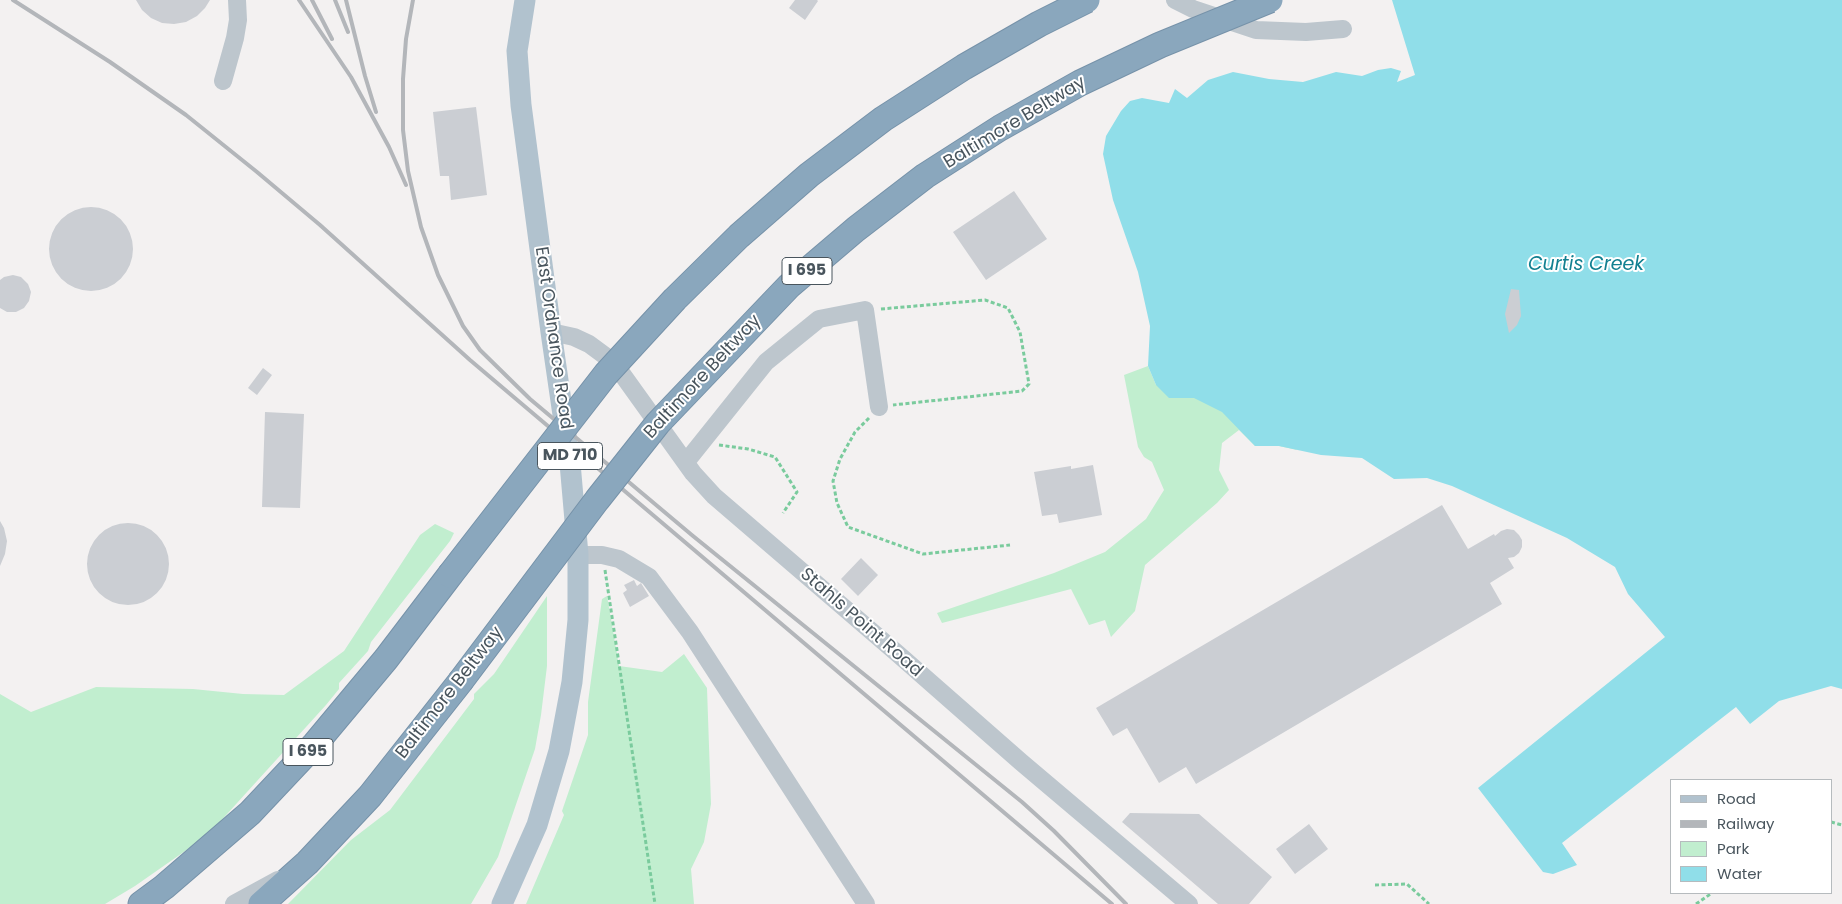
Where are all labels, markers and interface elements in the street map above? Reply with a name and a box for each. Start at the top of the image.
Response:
street label: Baltimore Beltway [940,72,1090,174]
street label: East Ordnance Road [529,245,577,431]
water label: Curtis Creek [1528,254,1644,276]
road number: I 695 [782,258,832,284]
street label: Baltimore Beltway [640,311,766,443]
road number: MD 710 [538,442,602,470]
street label: Stahls Point Road [795,564,927,682]
street label: Baltimore Beltway [392,623,508,763]
road number: I 695 [283,739,333,766]
legend [1670,779,1832,894]
text: Road [1717,788,1756,809]
text: Railway [1717,813,1775,834]
text: Park [1717,838,1749,859]
text: Water [1717,863,1762,884]

